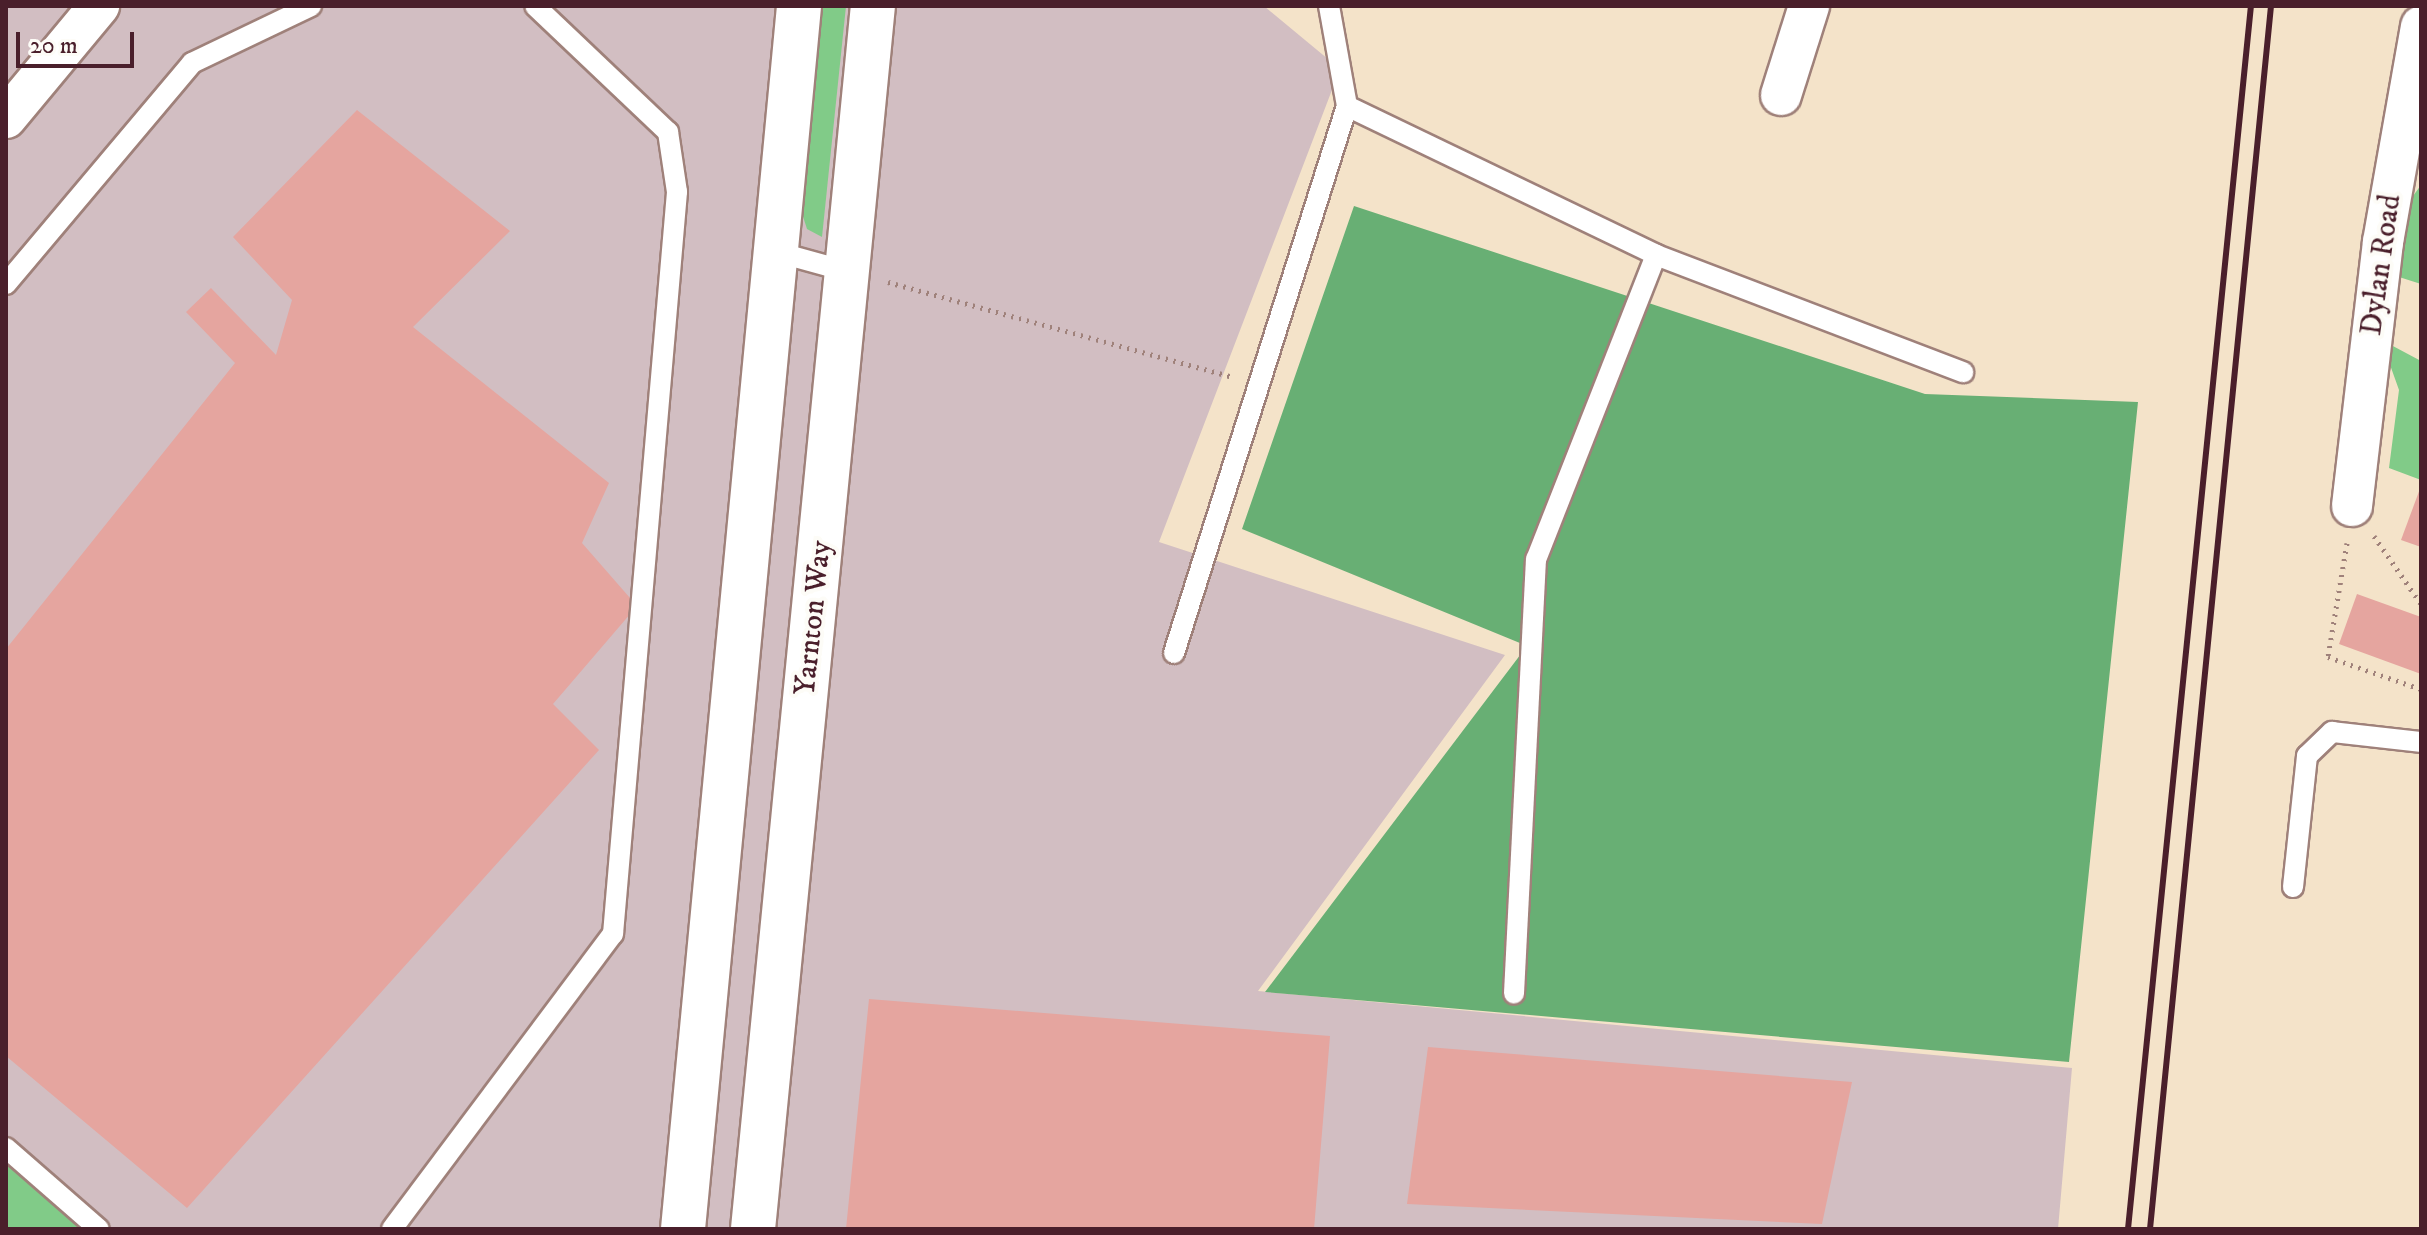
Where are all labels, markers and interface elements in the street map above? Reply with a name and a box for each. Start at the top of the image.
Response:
scale bar [20,16,138,66]
text: 20 m [30,31,78,61]
street label: Dylan Road [2354,192,2410,338]
street label: Yarnton Way [788,539,840,697]

